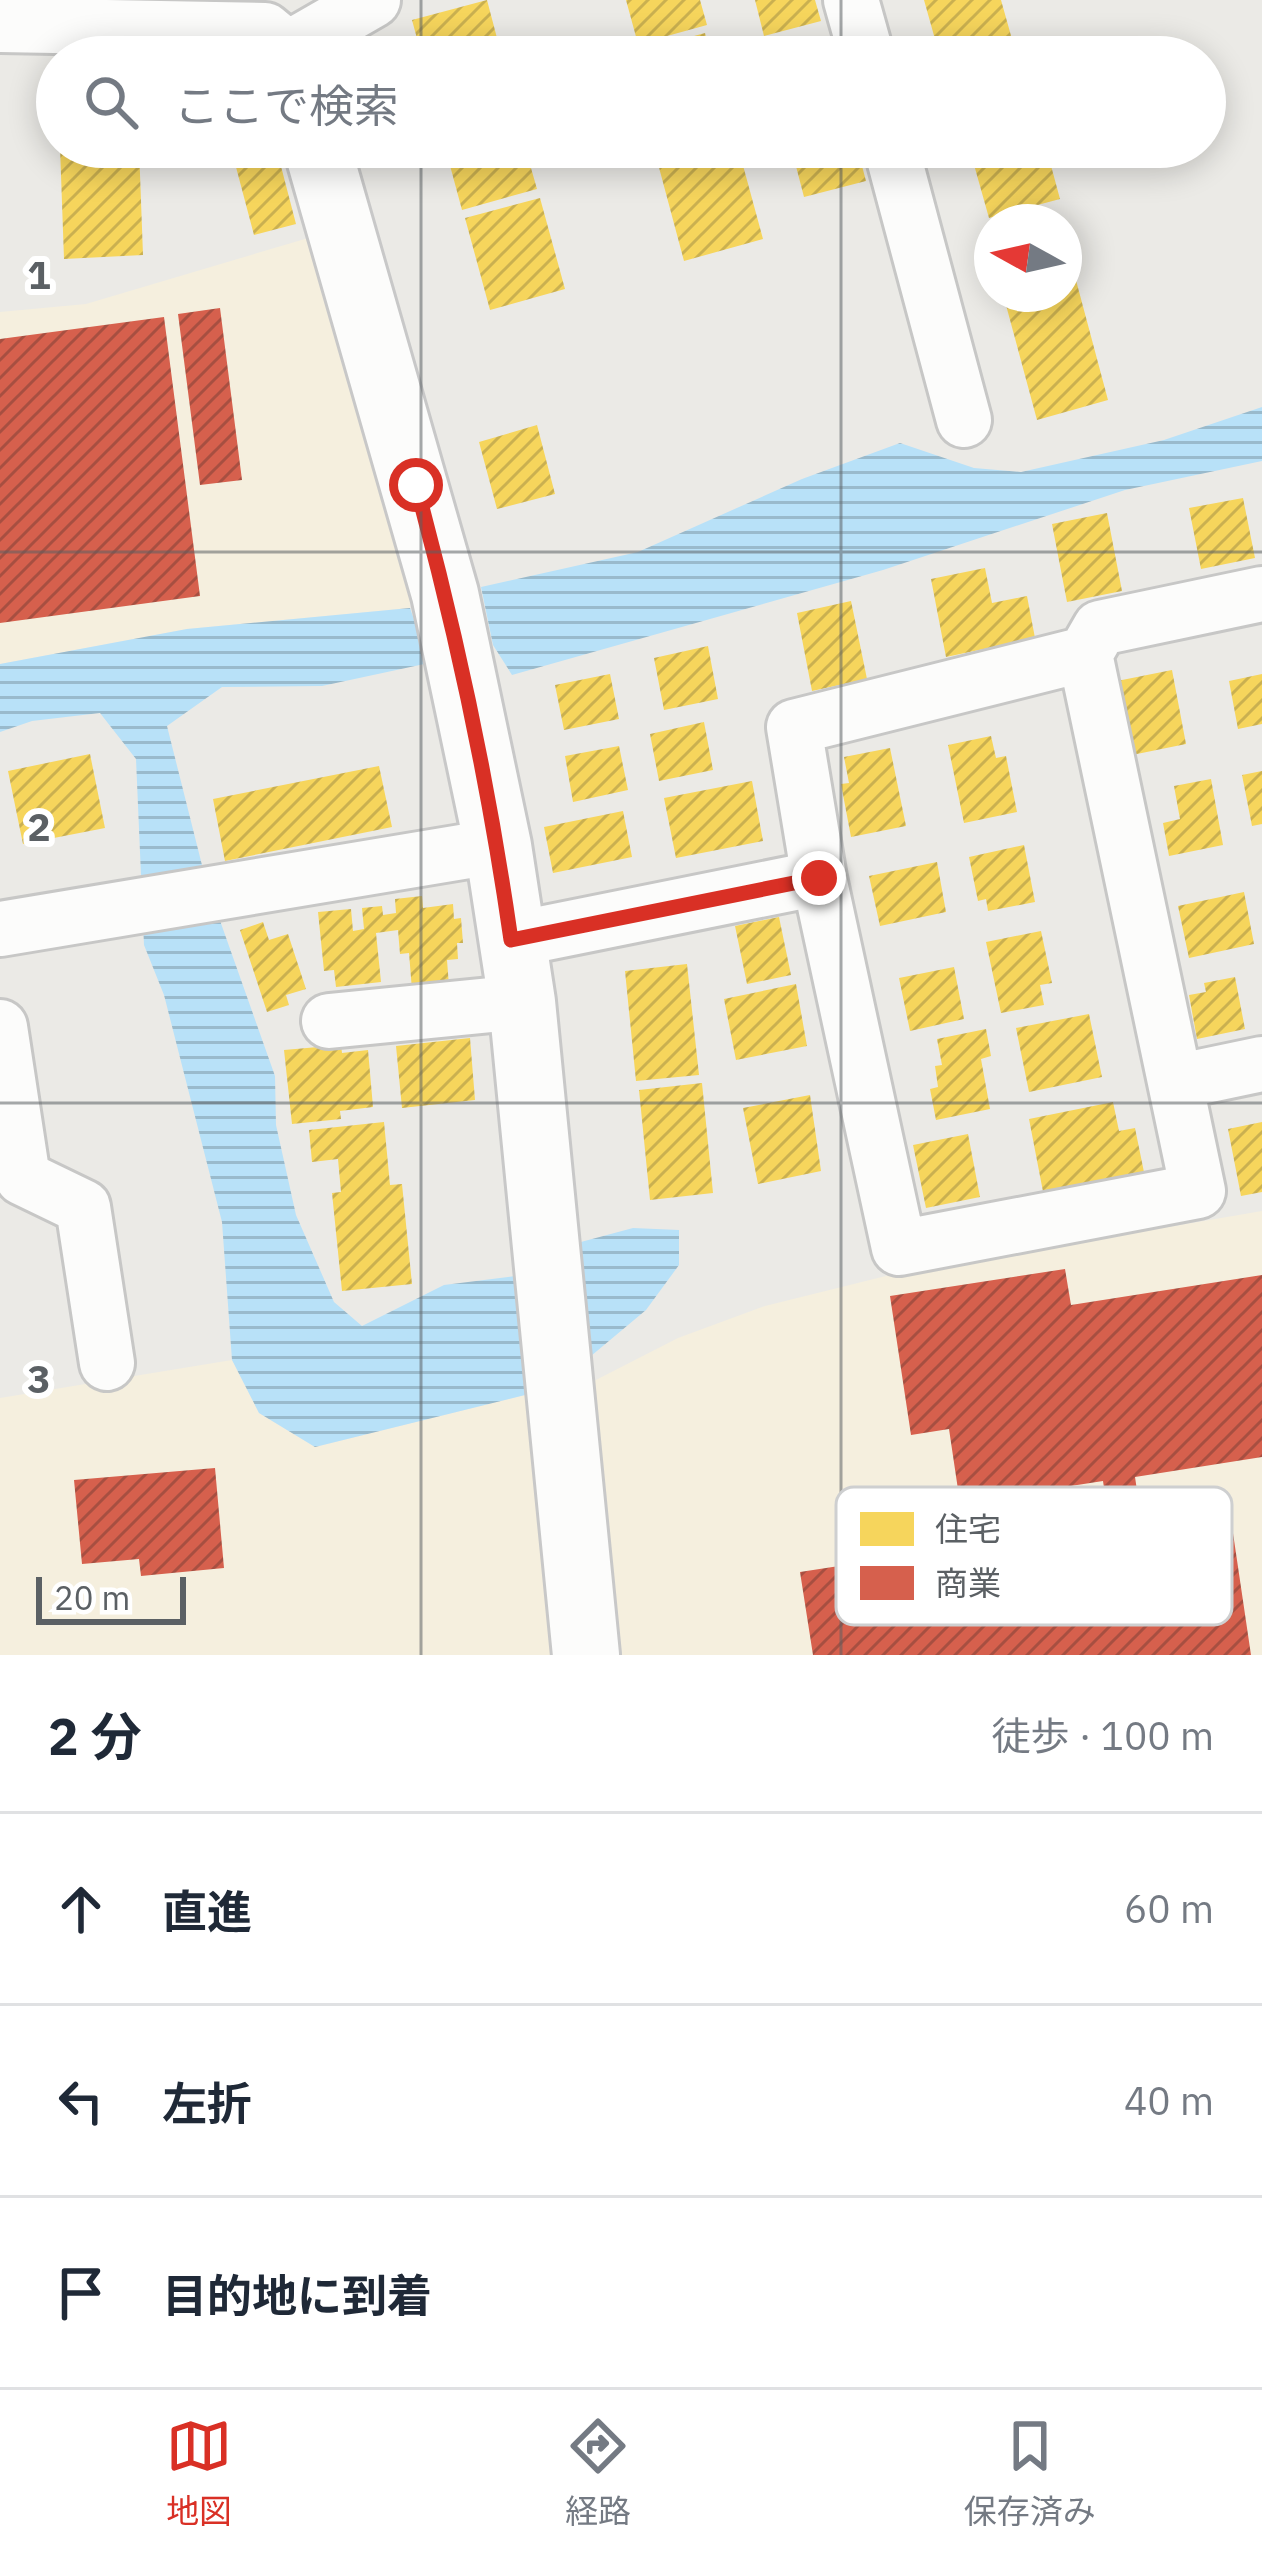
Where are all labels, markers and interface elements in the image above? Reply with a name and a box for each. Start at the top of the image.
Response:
search box [36,36,1226,168]
icon: search [78,69,144,135]
text: ここで検索 [174,76,399,134]
north arrow [974,204,1082,312]
text: 1 [27,249,51,300]
route start [389,458,443,512]
text: 2 [27,801,51,852]
route end [792,851,846,905]
text: 3 [27,1353,51,1404]
legend [836,1487,1232,1625]
text: 住宅 [935,1507,1001,1550]
text: 商業 [935,1561,1001,1604]
scale bar [36,1571,186,1624]
text: 20 m [54,1576,130,1619]
text: 2 分 [48,1703,142,1769]
text: 徒歩 · 100 m [991,1710,1214,1761]
icon: ahead [48,1876,114,1942]
text: 直進 [162,1882,252,1940]
text: 60 m [1124,1883,1214,1934]
icon: left [48,2068,114,2134]
text: 左折 [162,2074,252,2132]
text: 40 m [1124,2075,1214,2126]
icon: arrive [48,2260,114,2326]
text: 目的地に到着 [162,2266,432,2324]
tab: 地図 [166,2413,232,2533]
tab: 経路 [565,2413,631,2533]
tab: 保存済み [964,2413,1096,2533]

